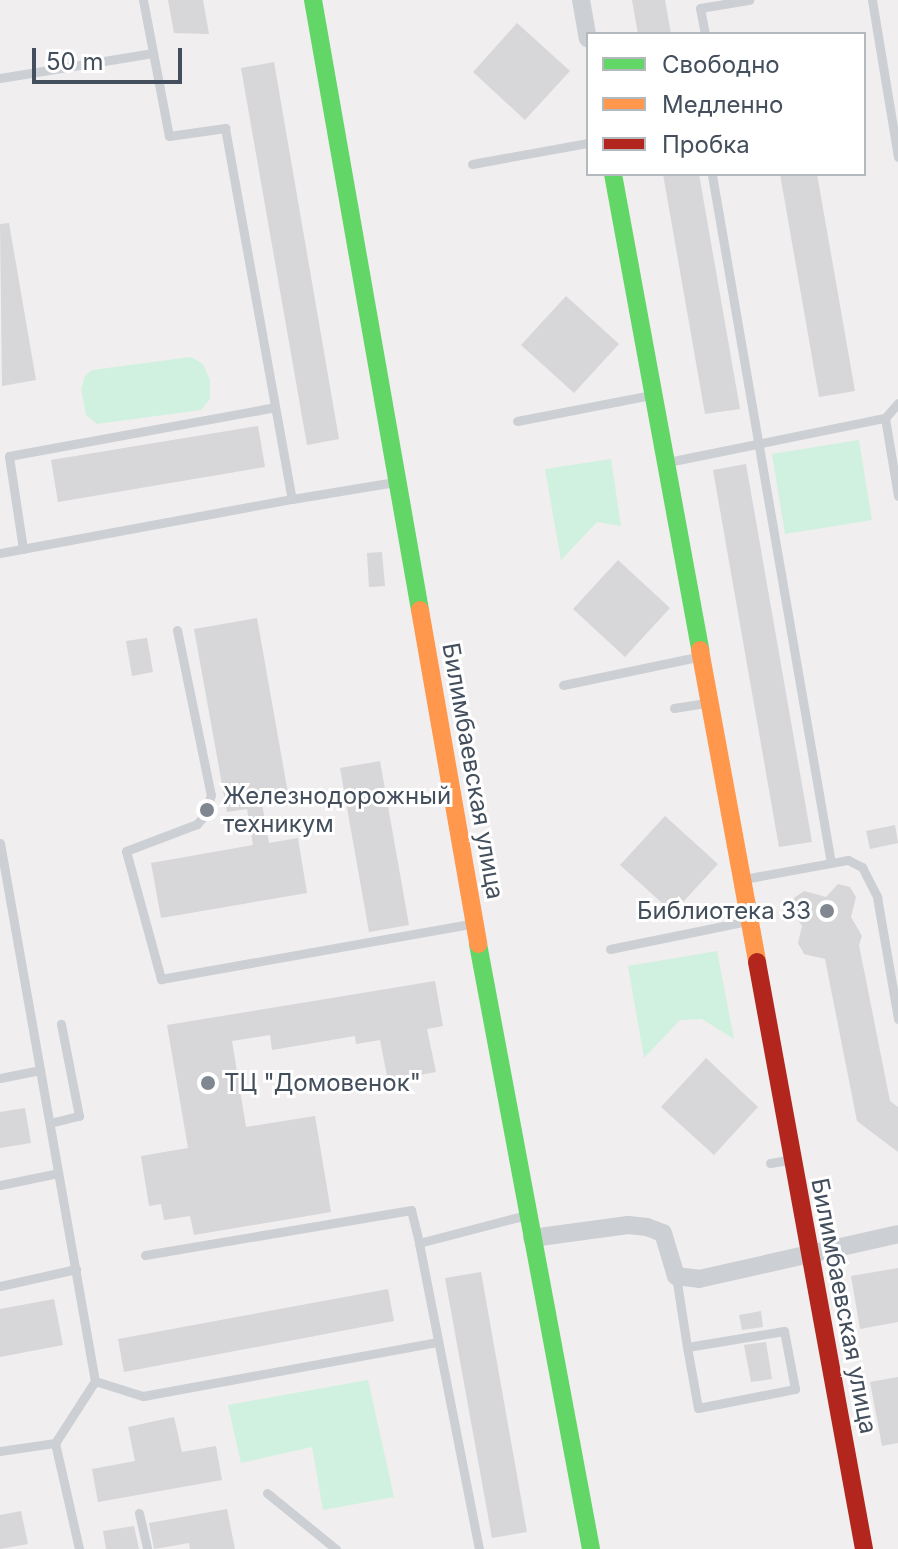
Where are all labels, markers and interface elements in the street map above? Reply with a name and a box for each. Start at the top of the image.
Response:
scale bar [36,32,186,82]
legend [586,32,866,176]
text: 50 m [46,47,104,76]
text: Свободно [662,50,780,79]
text: Медленно [662,90,783,119]
text: Пробка [662,130,750,159]
street label: Билимбаевская улица [436,641,510,901]
place label: Железнодорожный техникум [223,782,451,838]
marker: Железнодорожный техникум [198,801,216,819]
place label: Библиотека 33 [637,897,811,925]
marker: Библиотека 33 [818,902,836,920]
place label: ТЦ "Домовенок" [224,1069,421,1097]
marker: ТЦ "Домовенок" [199,1074,217,1092]
street label: Билимбаевская улица [805,1176,883,1436]

